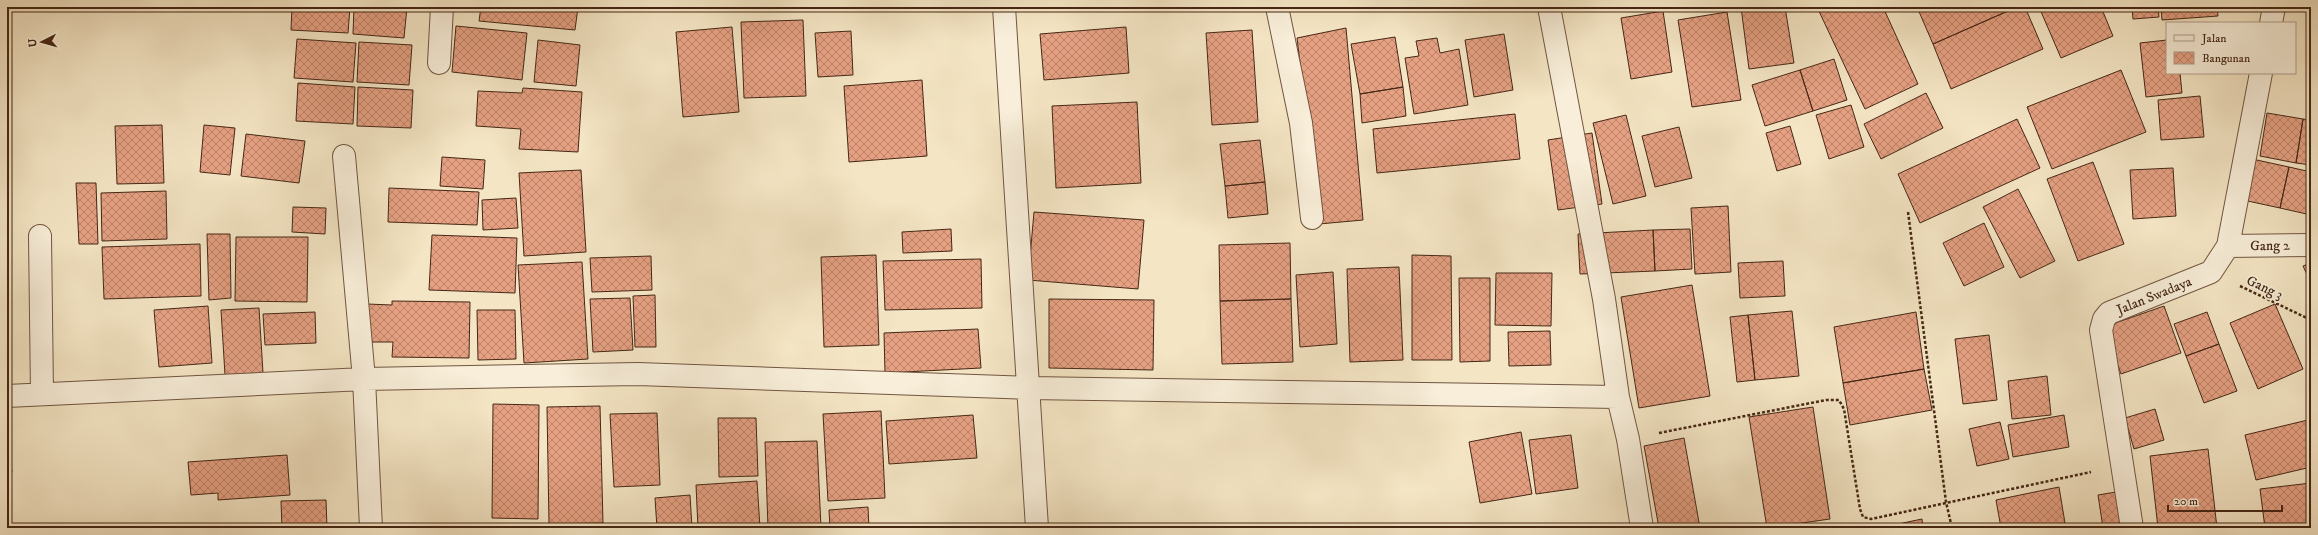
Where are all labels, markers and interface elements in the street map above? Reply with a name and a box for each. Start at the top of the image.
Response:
north arrow [22,22,62,62]
legend [2166,22,2296,74]
text: Jalan [2201,31,2227,46]
text: U [26,37,40,48]
text: Bangunan [2202,51,2251,66]
street label: Gang 2 [2250,237,2290,255]
street label: Gang 3 [2244,272,2286,304]
street label: Jalan Swadaya [2112,273,2195,320]
scale bar [2168,487,2282,513]
text: 20 m [2174,494,2198,509]

